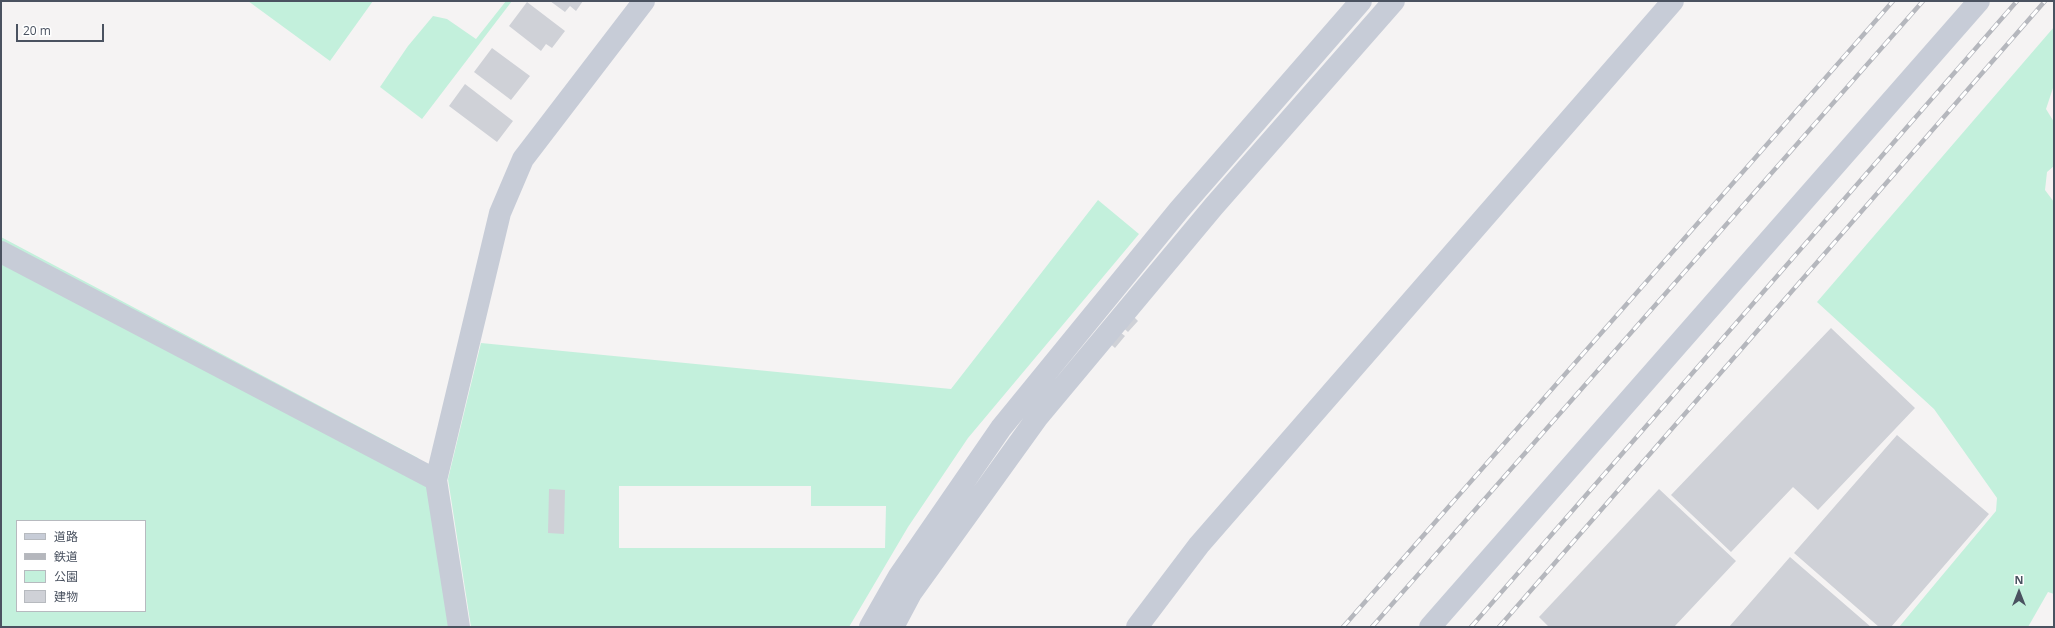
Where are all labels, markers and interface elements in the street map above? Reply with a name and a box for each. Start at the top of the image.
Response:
scale bar [18,16,106,42]
text: 20 m [23,22,51,39]
legend [16,520,146,612]
text: 道路 [54,528,78,545]
text: 鉄道 [54,548,78,565]
text: 公園 [54,568,78,585]
north arrow [1999,572,2039,612]
text: N [2015,572,2023,587]
text: 建物 [54,588,78,605]

